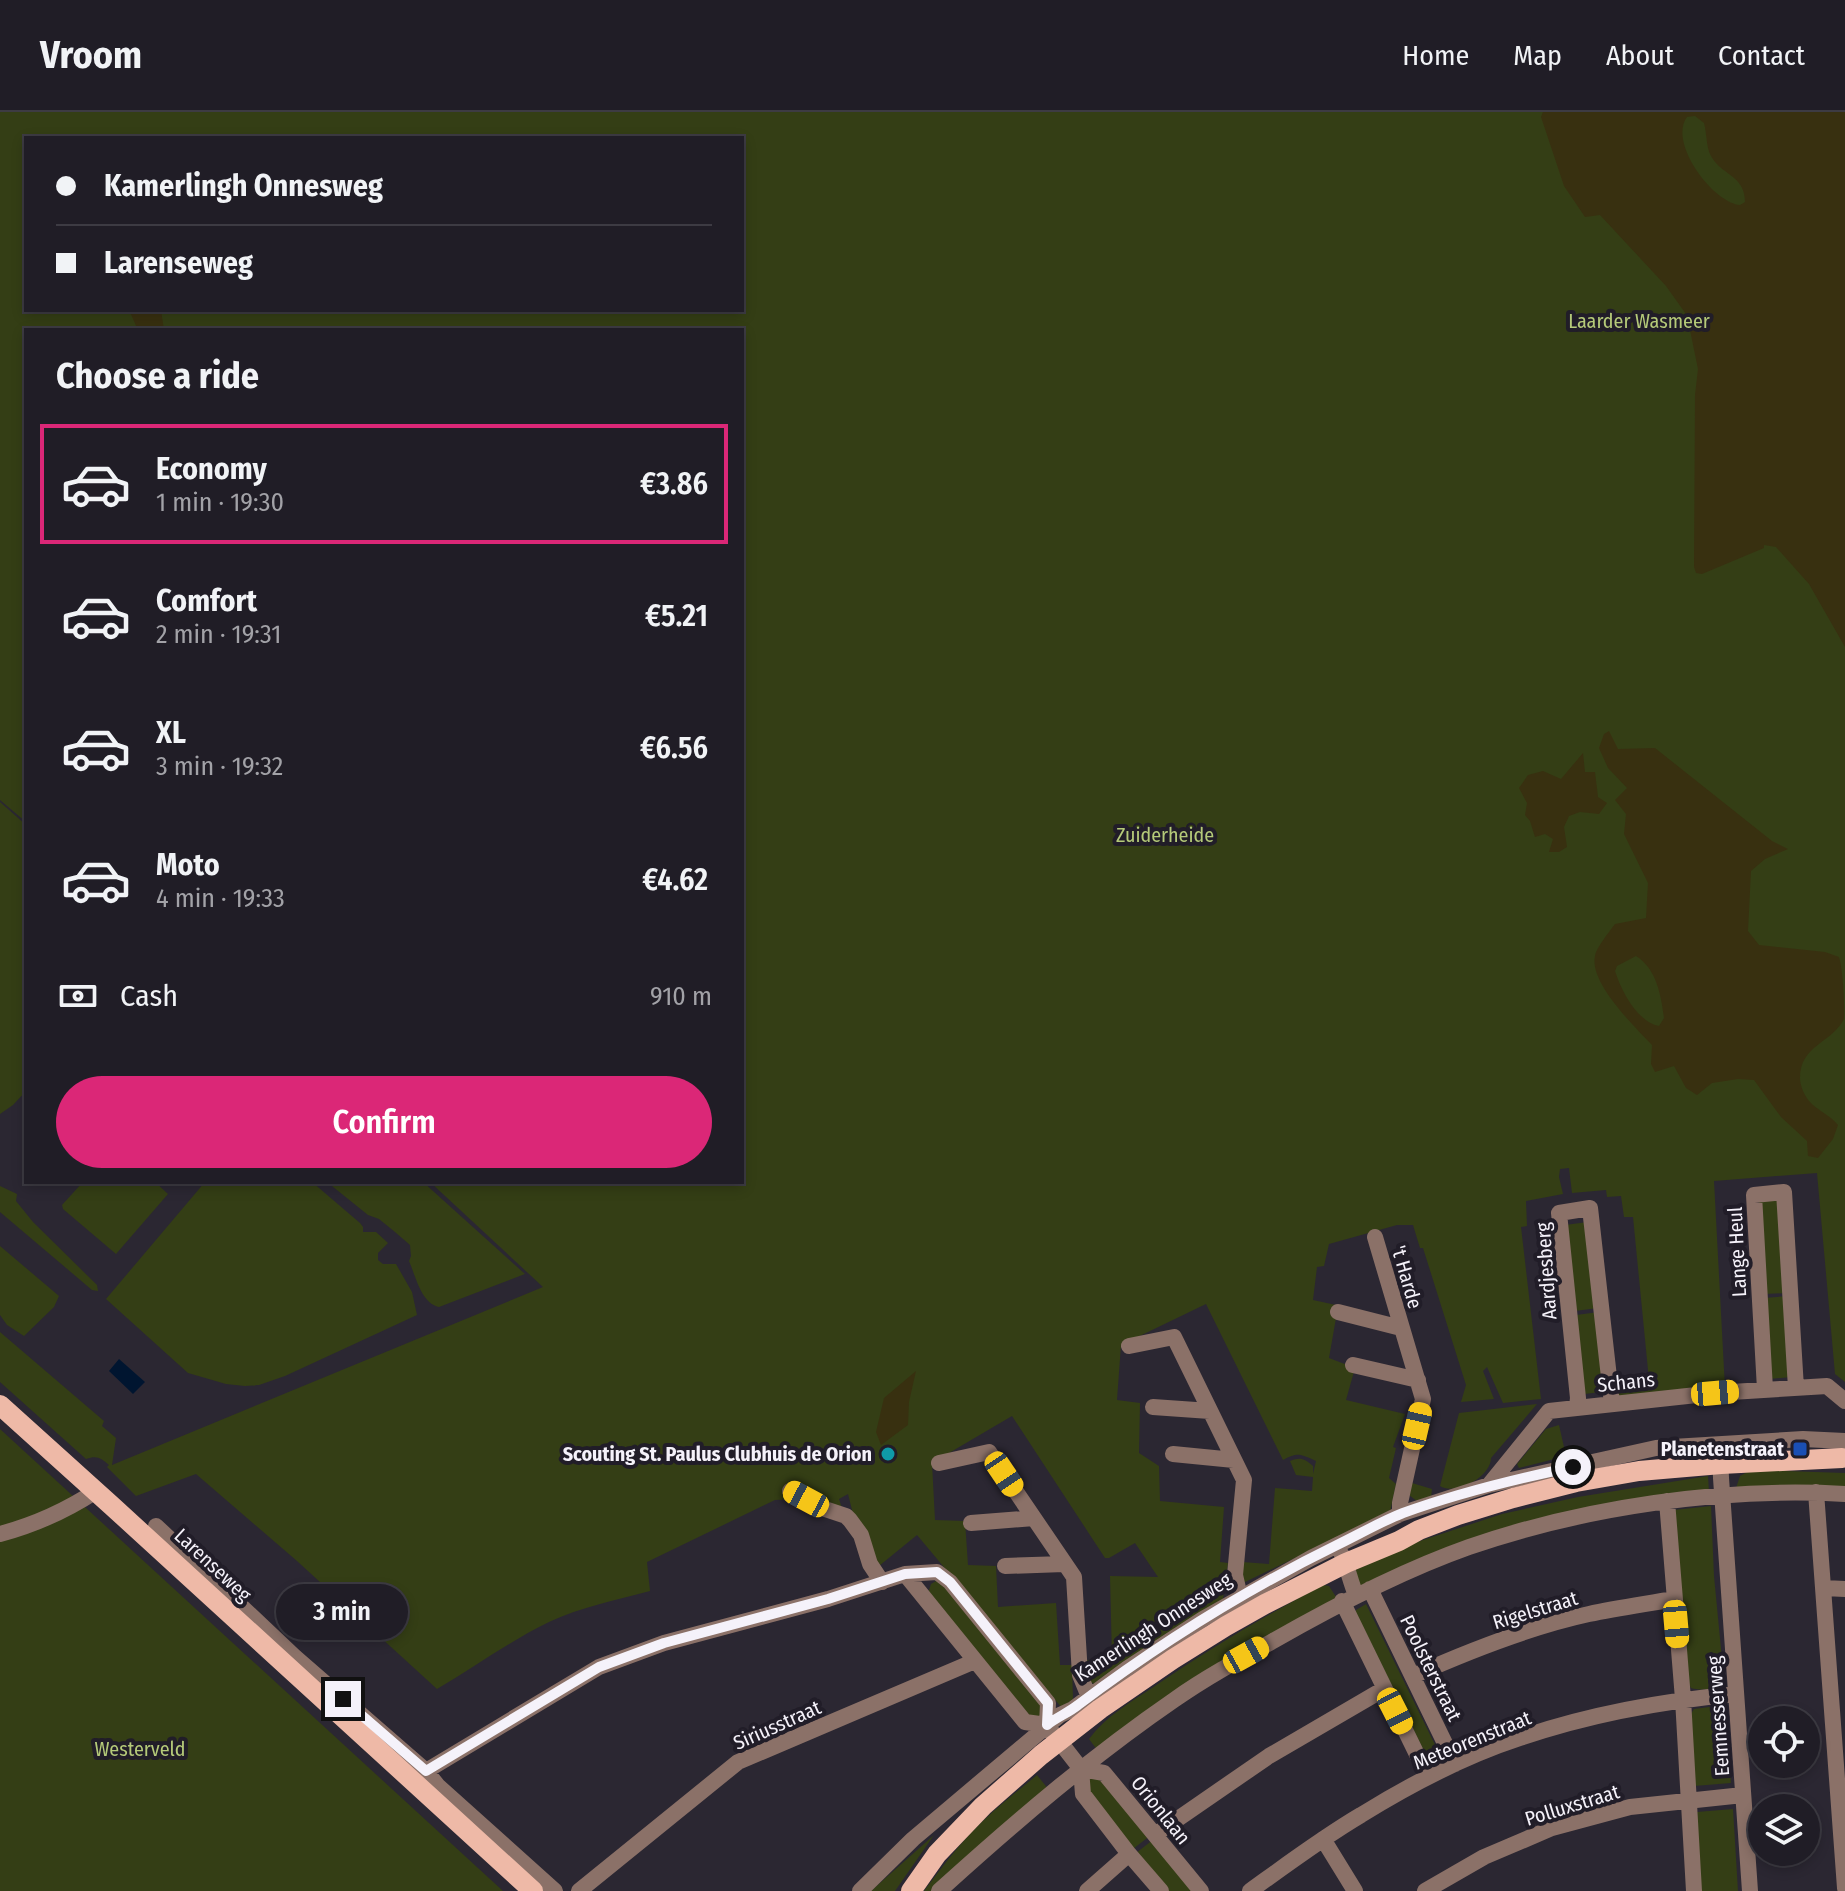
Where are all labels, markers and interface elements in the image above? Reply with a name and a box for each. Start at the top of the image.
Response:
text: Vroom [40,32,142,78]
text: Home [1402,39,1469,72]
text: Map [1513,39,1562,72]
text: About [1606,39,1674,72]
text: Contact [1718,39,1805,72]
text: Kamerlingh Onnesweg [104,168,383,204]
text: Larenseweg [104,245,253,281]
park label: Laarder Wasmeer [1568,309,1710,333]
text: Choose a ride [56,354,259,398]
icon: car [60,448,132,520]
text: Economy [156,451,267,487]
text: €3.86 [640,466,708,502]
text: 1 min · 19:30 [156,487,284,518]
icon: car [60,580,132,652]
text: Comfort [156,583,257,619]
text: €5.21 [645,598,708,634]
text: 2 min · 19:31 [156,619,281,650]
icon: car [60,712,132,784]
text: XL [156,715,186,751]
text: €6.56 [640,730,708,766]
text: 3 min · 19:32 [156,751,283,782]
park label: Zuiderheide [1116,823,1214,847]
icon: car [60,844,132,916]
text: Moto [156,847,220,883]
text: €4.62 [642,862,708,898]
text: 4 min · 19:33 [156,883,285,914]
icon: cash [56,974,100,1018]
text: Cash [120,978,178,1014]
text: 910 m [650,981,712,1012]
button: Confirm [56,1076,712,1168]
street label: Lange Heul [1723,1206,1751,1298]
street label: Aardjesberg [1531,1221,1561,1320]
street label: 't Harde [1387,1243,1427,1311]
street label: Schans [1596,1367,1656,1397]
car [1690,1379,1740,1407]
car [1400,1400,1434,1452]
place label: Planetenstraat [1661,1437,1785,1461]
marker: Planetenstraat [1791,1440,1809,1458]
place label: Scouting St. Paulus Clubhuis de Orion [563,1442,872,1466]
marker: Scouting St. Paulus Clubhuis de Orion [879,1445,897,1463]
car [981,1447,1027,1501]
route start [1555,1449,1591,1485]
car [779,1477,833,1521]
street label: Larenseweg [170,1523,257,1607]
street label: Kamerlingh Onnesweg [1070,1567,1236,1687]
callout: 3 min [277,1583,409,1639]
street label: Rigelstraat [1490,1586,1581,1634]
text: 3 min [313,1596,371,1627]
car [1662,1599,1690,1649]
street label: Poolsterstraat [1395,1611,1467,1725]
car [1219,1633,1273,1677]
street label: Eemnesserweg [1702,1654,1734,1777]
route end [325,1681,361,1717]
car [1373,1684,1417,1738]
street label: Siriusstraat [730,1695,825,1755]
street label: Meteorenstraat [1410,1705,1535,1775]
map controls [1748,1706,1820,1866]
button: locate [1748,1706,1820,1778]
park label: Westerveld [95,1737,185,1761]
street label: Orionlaan [1126,1771,1196,1849]
street label: Polluxstraat [1522,1779,1623,1831]
button: layers [1748,1794,1820,1866]

